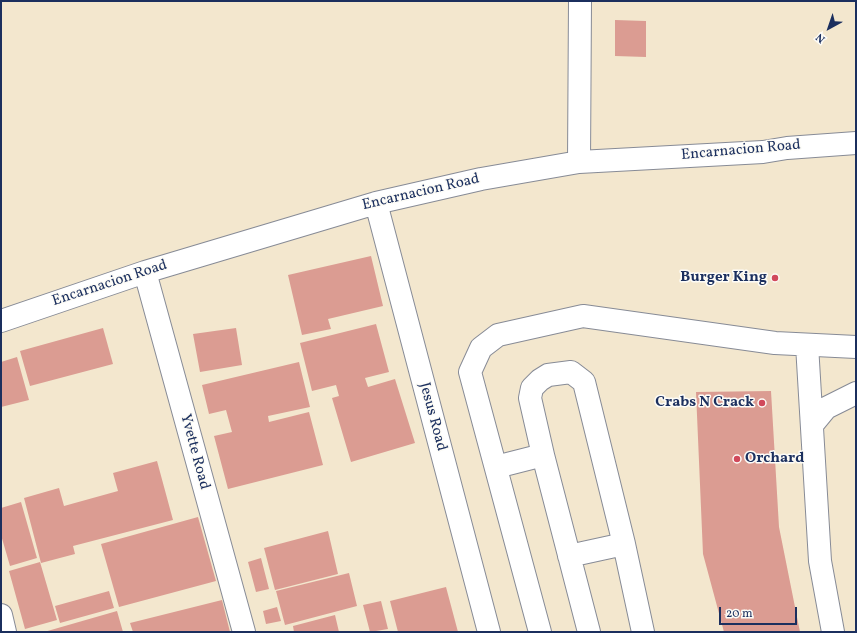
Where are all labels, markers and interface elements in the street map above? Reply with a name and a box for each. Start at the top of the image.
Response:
north arrow [809,8,849,48]
text: N [813,29,829,46]
street label: Encarnacion Road [681,137,801,165]
street label: Encarnacion Road [361,171,481,215]
street label: Encarnacion Road [50,257,170,311]
place label: Burger King [680,269,767,287]
marker: Burger King [770,273,780,283]
street label: Jesus Road [414,381,450,453]
place label: Crabs N Crack [655,394,754,412]
marker: Crabs N Crack [757,398,767,408]
street label: Yvette Road [175,412,213,492]
place label: Orchard [745,450,804,468]
marker: Orchard [732,454,742,464]
scale bar [721,599,799,625]
text: 20 m [726,606,753,622]

